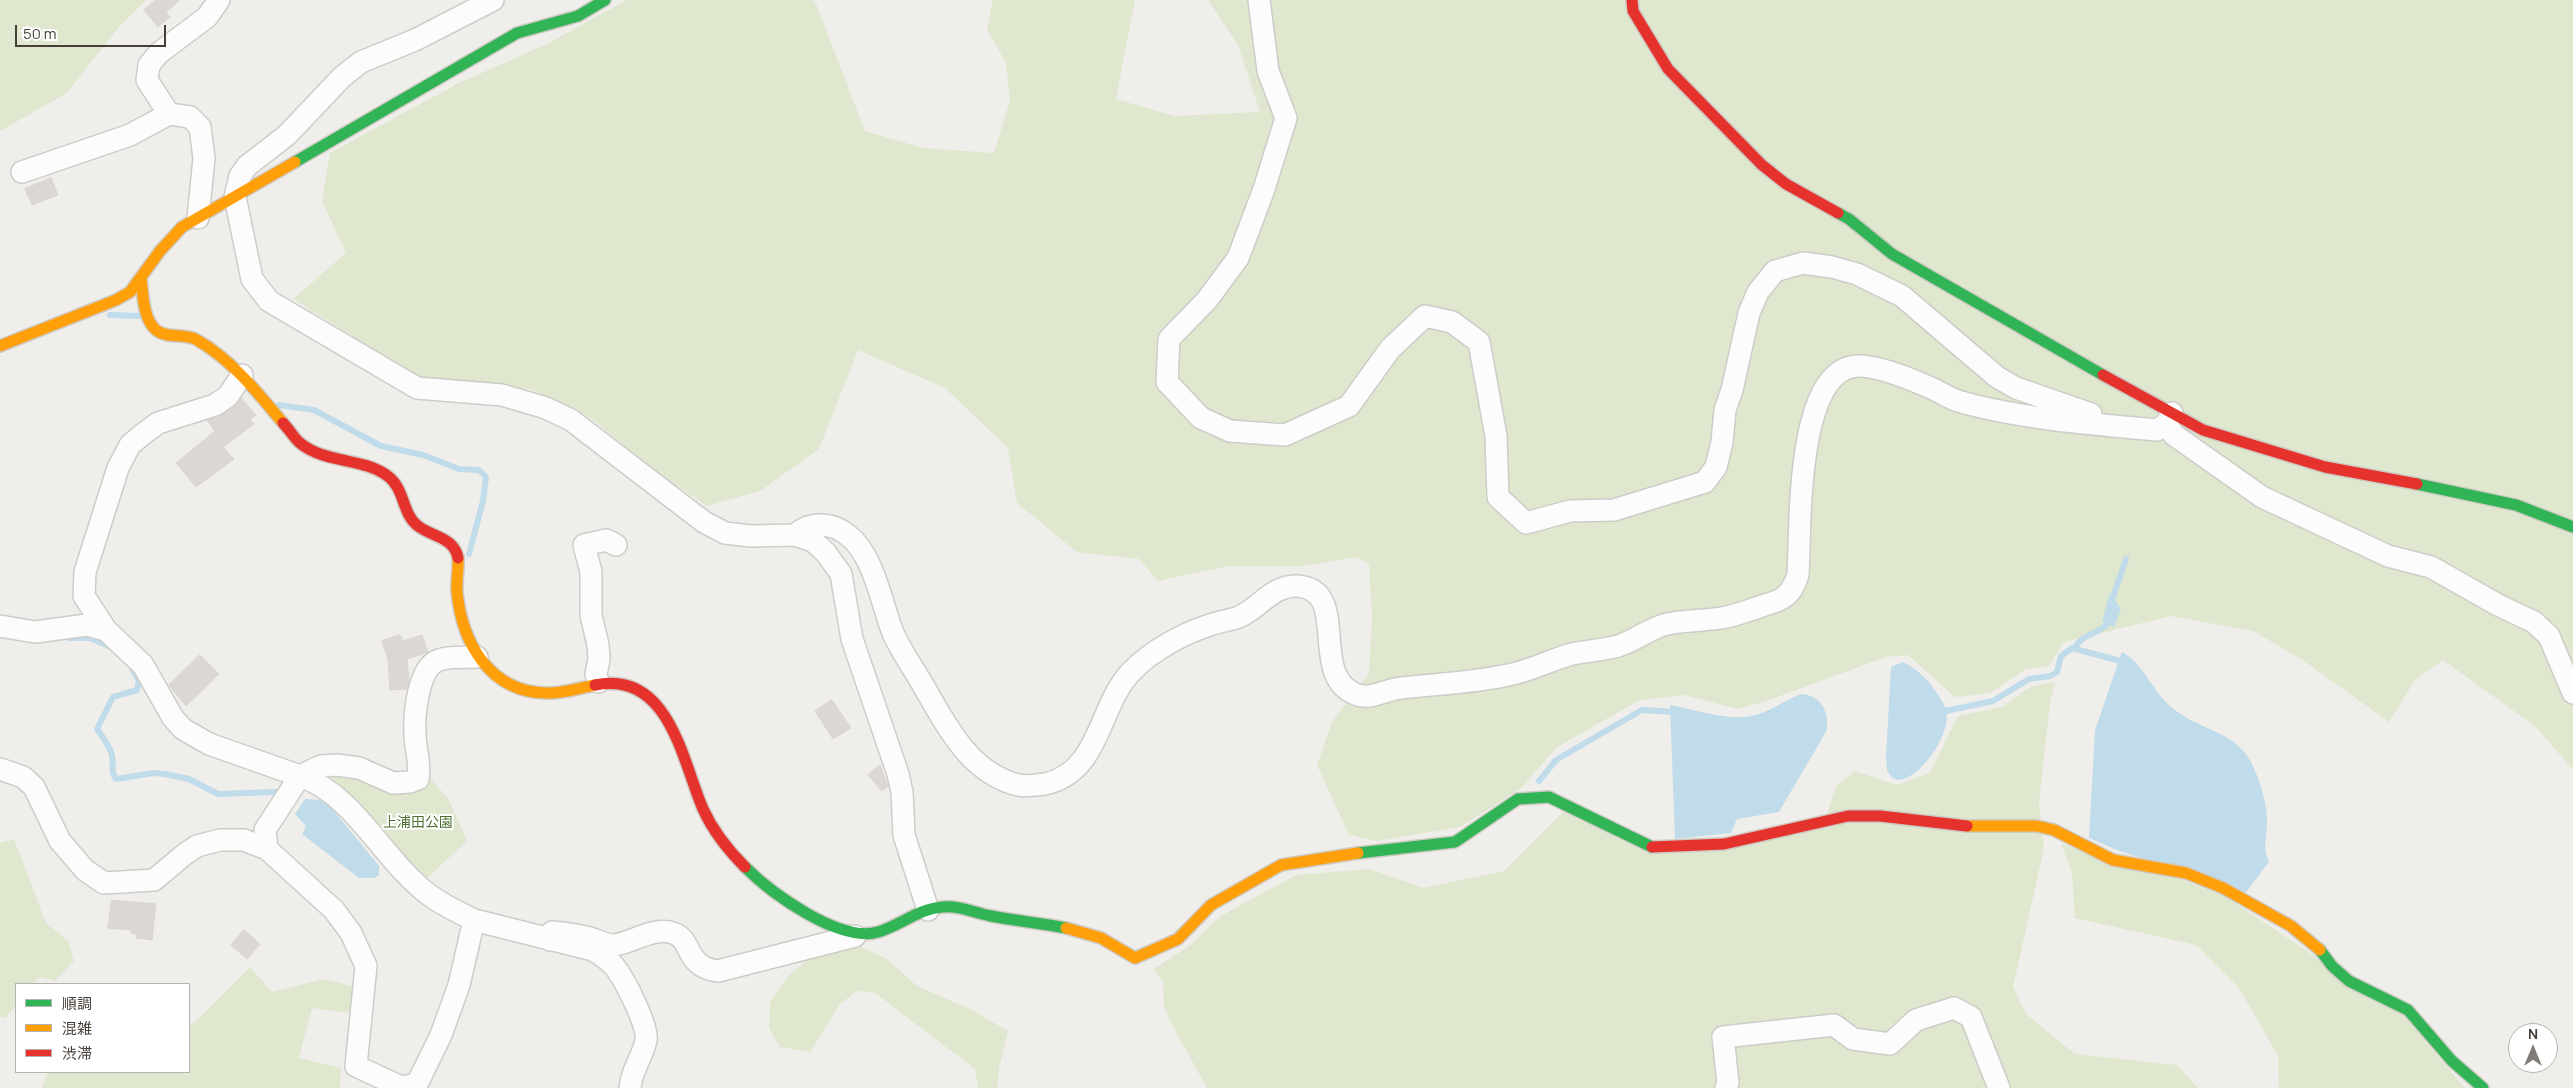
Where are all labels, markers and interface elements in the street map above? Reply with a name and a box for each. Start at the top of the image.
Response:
scale bar [18,15,169,47]
text: 50 m [23,23,57,44]
park label: 上浦田公園 [383,815,453,831]
legend [15,983,190,1073]
text: 順調 [62,993,92,1014]
text: 混雑 [62,1018,92,1039]
north arrow [2508,1023,2558,1073]
text: N [2528,1024,2538,1043]
text: 渋滞 [62,1043,92,1064]

